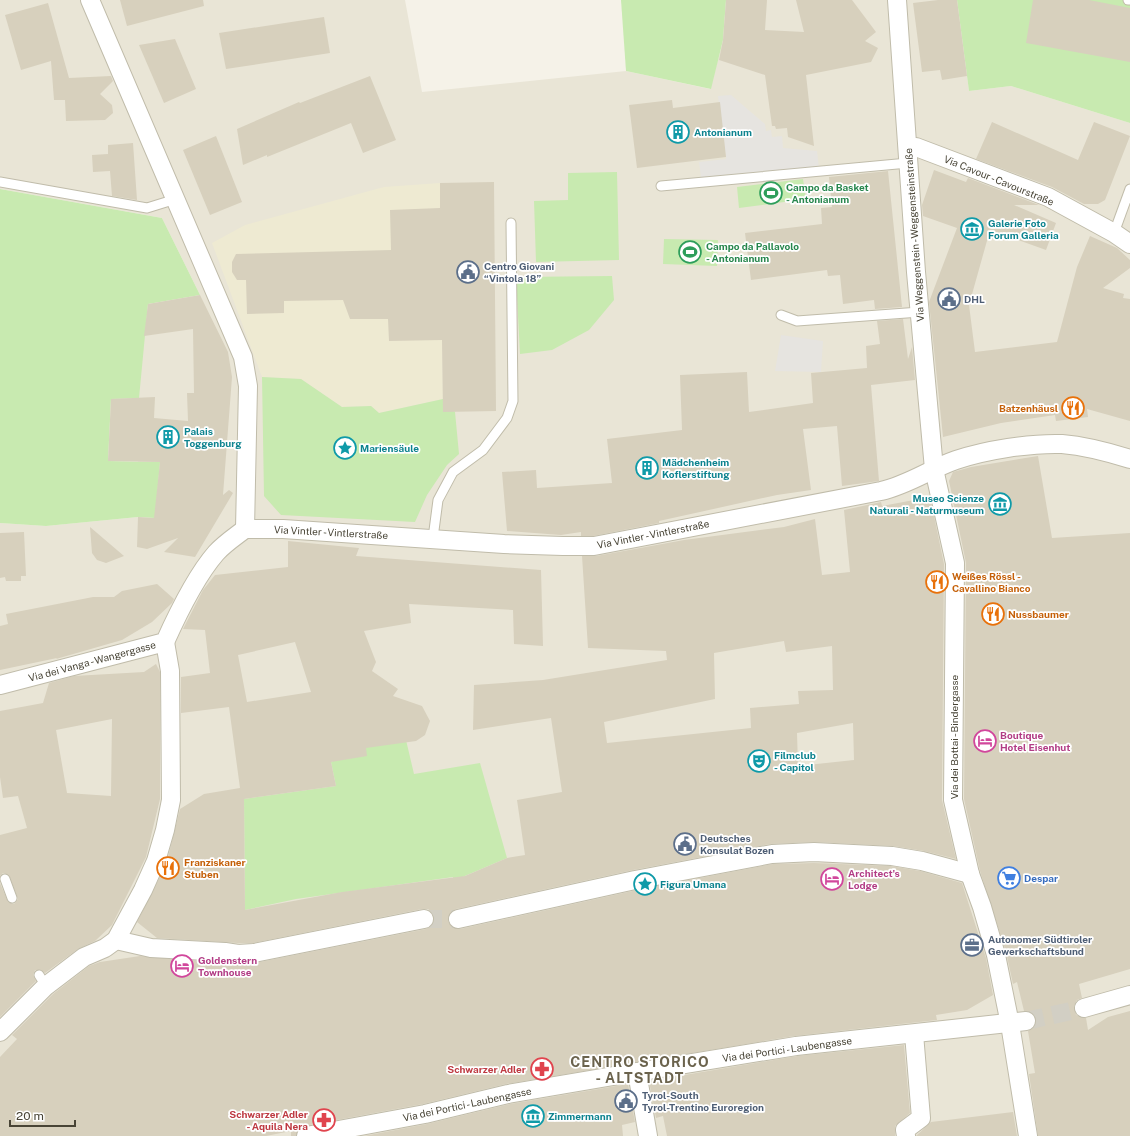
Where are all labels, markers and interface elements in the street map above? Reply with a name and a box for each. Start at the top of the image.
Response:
building icon: Antonianum [665,119,691,145]
place label: Antonianum [694,126,752,138]
street label: Via Weggenstein - Weggensteinstraße [902,147,926,322]
street label: Via Cavour - Cavourstraße [942,152,1056,208]
sports icon: Campo da Basket - Antonianum [758,180,784,206]
place label: Campo da Basket - Antonianum [786,181,869,205]
museum icon: Galerie Foto Forum Galleria [959,216,985,242]
place label: Galerie Foto Forum Galleria [988,217,1059,241]
sports icon: Campo da Pallavolo - Antonianum [677,239,703,265]
place label: Campo da Pallavolo - Antonianum [706,240,799,264]
public building icon: Centro Giovani “Vintola 18” [455,259,481,285]
place label: Centro Giovani “Vintola 18” [484,260,554,284]
public building icon: DHL [936,286,962,312]
place label: DHL [964,293,985,305]
restaurant icon: Batzenhäusl [1060,395,1086,421]
place label: Batzenhäusl [999,402,1058,414]
building icon: Palais Toggenburg [155,424,181,450]
place label: Palais Toggenburg [184,425,242,449]
place icon: Mariensäule [332,435,358,461]
place label: Mariensäule [360,442,419,454]
building icon: Mädchenheim Koflerstiftung [634,455,660,481]
place label: Mädchenheim Koflerstiftung [662,456,730,480]
museum icon: Museo Scienze Naturali - Naturmuseum [987,491,1013,517]
place label: Museo Scienze Naturali - Naturmuseum [870,492,984,516]
street label: Via Vintler - Vintlerstraße [596,517,711,551]
street label: Via Vintler - Vintlerstraße [274,523,389,541]
restaurant icon: Weißes Rössl - Cavallino Bianco [924,569,950,595]
place label: Weißes Rössl - Cavallino Bianco [952,570,1031,594]
restaurant icon: Nussbaumer [980,601,1006,627]
place label: Nussbaumer [1008,608,1069,620]
street label: Via dei Vanga - Wangergasse [27,638,157,684]
street label: Via dei Bottai - Bindergasse [948,674,960,799]
hotel icon: Boutique Hotel Eisenhut [972,728,998,754]
place label: Boutique Hotel Eisenhut [1000,729,1070,753]
theatre icon: Filmclub - Capitol [746,748,772,774]
place label: Filmclub - Capitol [774,749,816,773]
public building icon: Deutsches Konsulat Bozen [672,831,698,857]
place label: Deutsches Konsulat Bozen [700,832,774,856]
restaurant icon: Franziskaner Stuben [155,855,181,881]
place label: Franziskaner Stuben [184,856,246,880]
supermarket icon: Despar [996,865,1022,891]
hotel icon: Architect's Lodge [819,866,845,892]
place label: Architect's Lodge [848,867,900,891]
place icon: Figura Umana [632,871,658,897]
place label: Despar [1024,872,1058,884]
place label: Figura Umana [660,878,727,890]
office icon: Autonomer Südtiroler Gewerkschaftsbund [959,932,985,958]
place label: Autonomer Südtiroler Gewerkschaftsbund [988,933,1092,957]
hotel icon: Goldenstern Townhouse [169,953,195,979]
place label: Goldenstern Townhouse [198,954,257,978]
street label: Via dei Portici - Laubengasse [721,1034,853,1064]
district label: CENTRO STORICO - ALTSTADT [570,1054,710,1086]
pharmacy icon: Schwarzer Adler [529,1056,555,1082]
place label: Schwarzer Adler [447,1063,526,1075]
street label: Via dei Portici - Laubengasse [402,1084,533,1123]
public building icon: Tyrol-South Tyrol-Trentino Euroregion [613,1088,639,1114]
place label: Tyrol-South Tyrol-Trentino Euroregion [642,1089,764,1113]
scale bar [10,1102,75,1128]
museum icon: Zimmermann [520,1103,546,1129]
pharmacy icon: Schwarzer Adler - Aquila Nera [311,1107,337,1133]
place label: Schwarzer Adler - Aquila Nera [229,1108,308,1132]
text: 20 m [16,1109,44,1123]
place label: Zimmermann [548,1110,612,1122]

